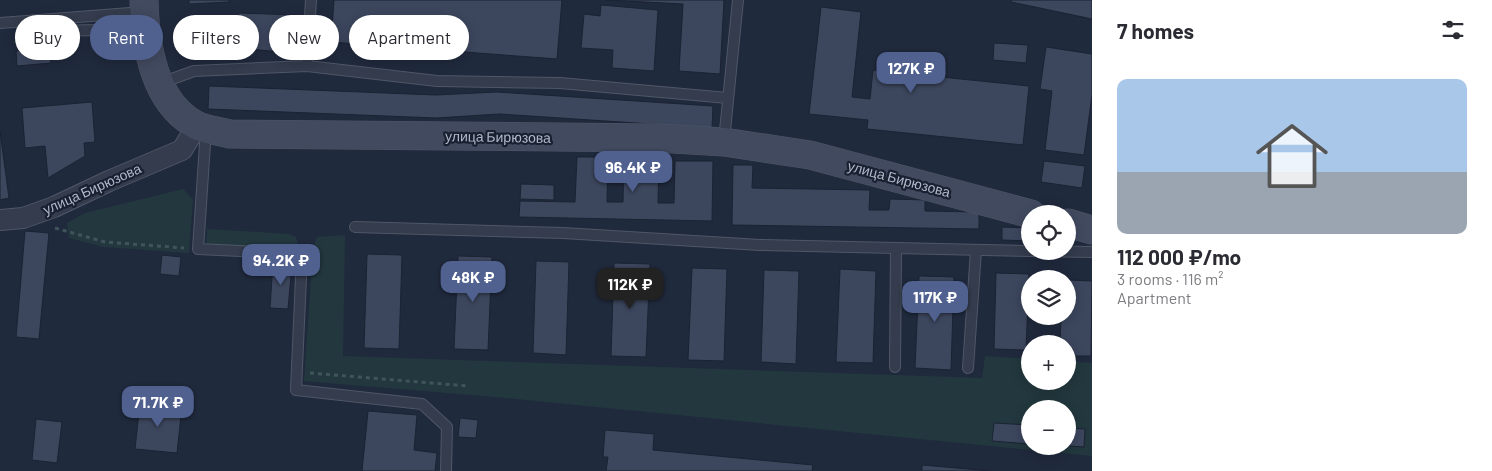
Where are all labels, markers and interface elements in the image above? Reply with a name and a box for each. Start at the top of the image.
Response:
chip: Buy [15,15,80,60]
chip: Rent [90,15,163,60]
chip: Filters [173,15,259,60]
chip: New [269,15,339,60]
chip: Apartment [349,15,469,60]
icon: filters [1439,16,1467,44]
text: 7 homes [1117,18,1194,43]
pin: 127K ₽ [870,52,952,94]
text: 127K ₽ [888,58,935,77]
icon: home [1247,111,1337,201]
street label: улица Бирюзова [445,127,551,146]
pin: 96.4K ₽ [587,150,679,193]
text: 96.4K ₽ [605,157,661,176]
street label: улица Бирюзова [846,157,953,200]
street label: улица Бирюзова [40,159,144,218]
map controls [1021,205,1076,455]
button: locate [1021,205,1076,260]
pin: 94.2K ₽ [235,244,327,286]
text: 112 000 ₽/mo [1117,244,1241,269]
text: 94.2K ₽ [253,250,309,269]
pin: 48K ₽ [438,260,508,303]
text: 48K ₽ [452,267,494,286]
pin: 112K ₽ [589,268,671,310]
text: 3 rooms · 116 m² [1117,269,1223,288]
button: layers [1021,270,1076,325]
text: 112K ₽ [608,274,652,293]
pin: 117K ₽ [894,280,976,323]
text: 117K ₽ [913,287,957,306]
text: Apartment [1117,288,1192,307]
button: + [1021,335,1076,390]
pin: 71.7K ₽ [112,386,204,428]
text: 71.7K ₽ [133,392,183,411]
button: − [1021,400,1076,455]

